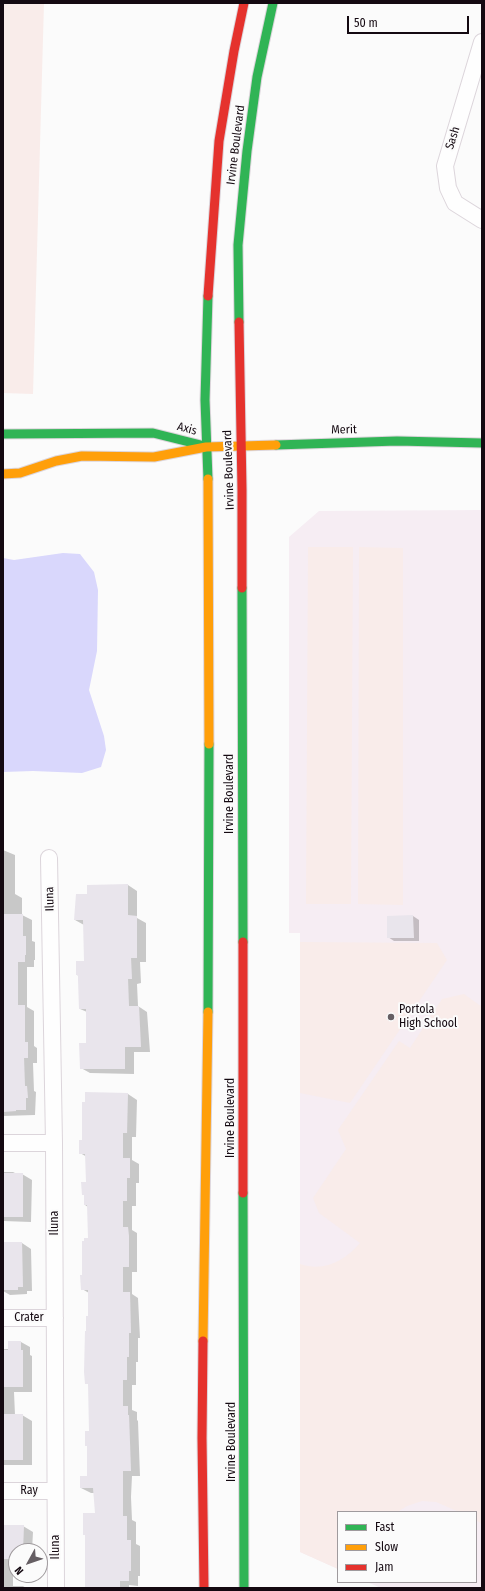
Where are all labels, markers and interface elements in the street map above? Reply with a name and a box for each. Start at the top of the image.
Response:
scale bar [349,8,471,34]
text: 50 m [354,16,378,30]
street label: Irvine Boulevard [224,104,248,186]
street label: Sash [443,125,463,151]
street label: Axis [176,419,198,439]
street label: Merit [331,423,357,437]
street label: Irvine Boulevard [220,430,238,510]
street label: Irvine Boulevard [223,754,237,834]
street label: Iluna [43,886,57,912]
place label: Portola High School [399,1003,457,1031]
marker: Portola High School [386,1012,396,1022]
street label: Irvine Boulevard [224,1078,238,1158]
street label: Iluna [48,1211,62,1235]
street label: Crater [14,1311,44,1325]
street label: Irvine Boulevard [225,1402,239,1482]
street label: Ray [20,1484,38,1498]
legend [337,1511,477,1583]
text: Fast [375,1520,394,1534]
street label: Iluna [49,1535,63,1559]
text: Slow [375,1540,398,1554]
north arrow [8,1543,48,1583]
text: Jam [375,1560,393,1574]
text: N [12,1564,26,1577]

